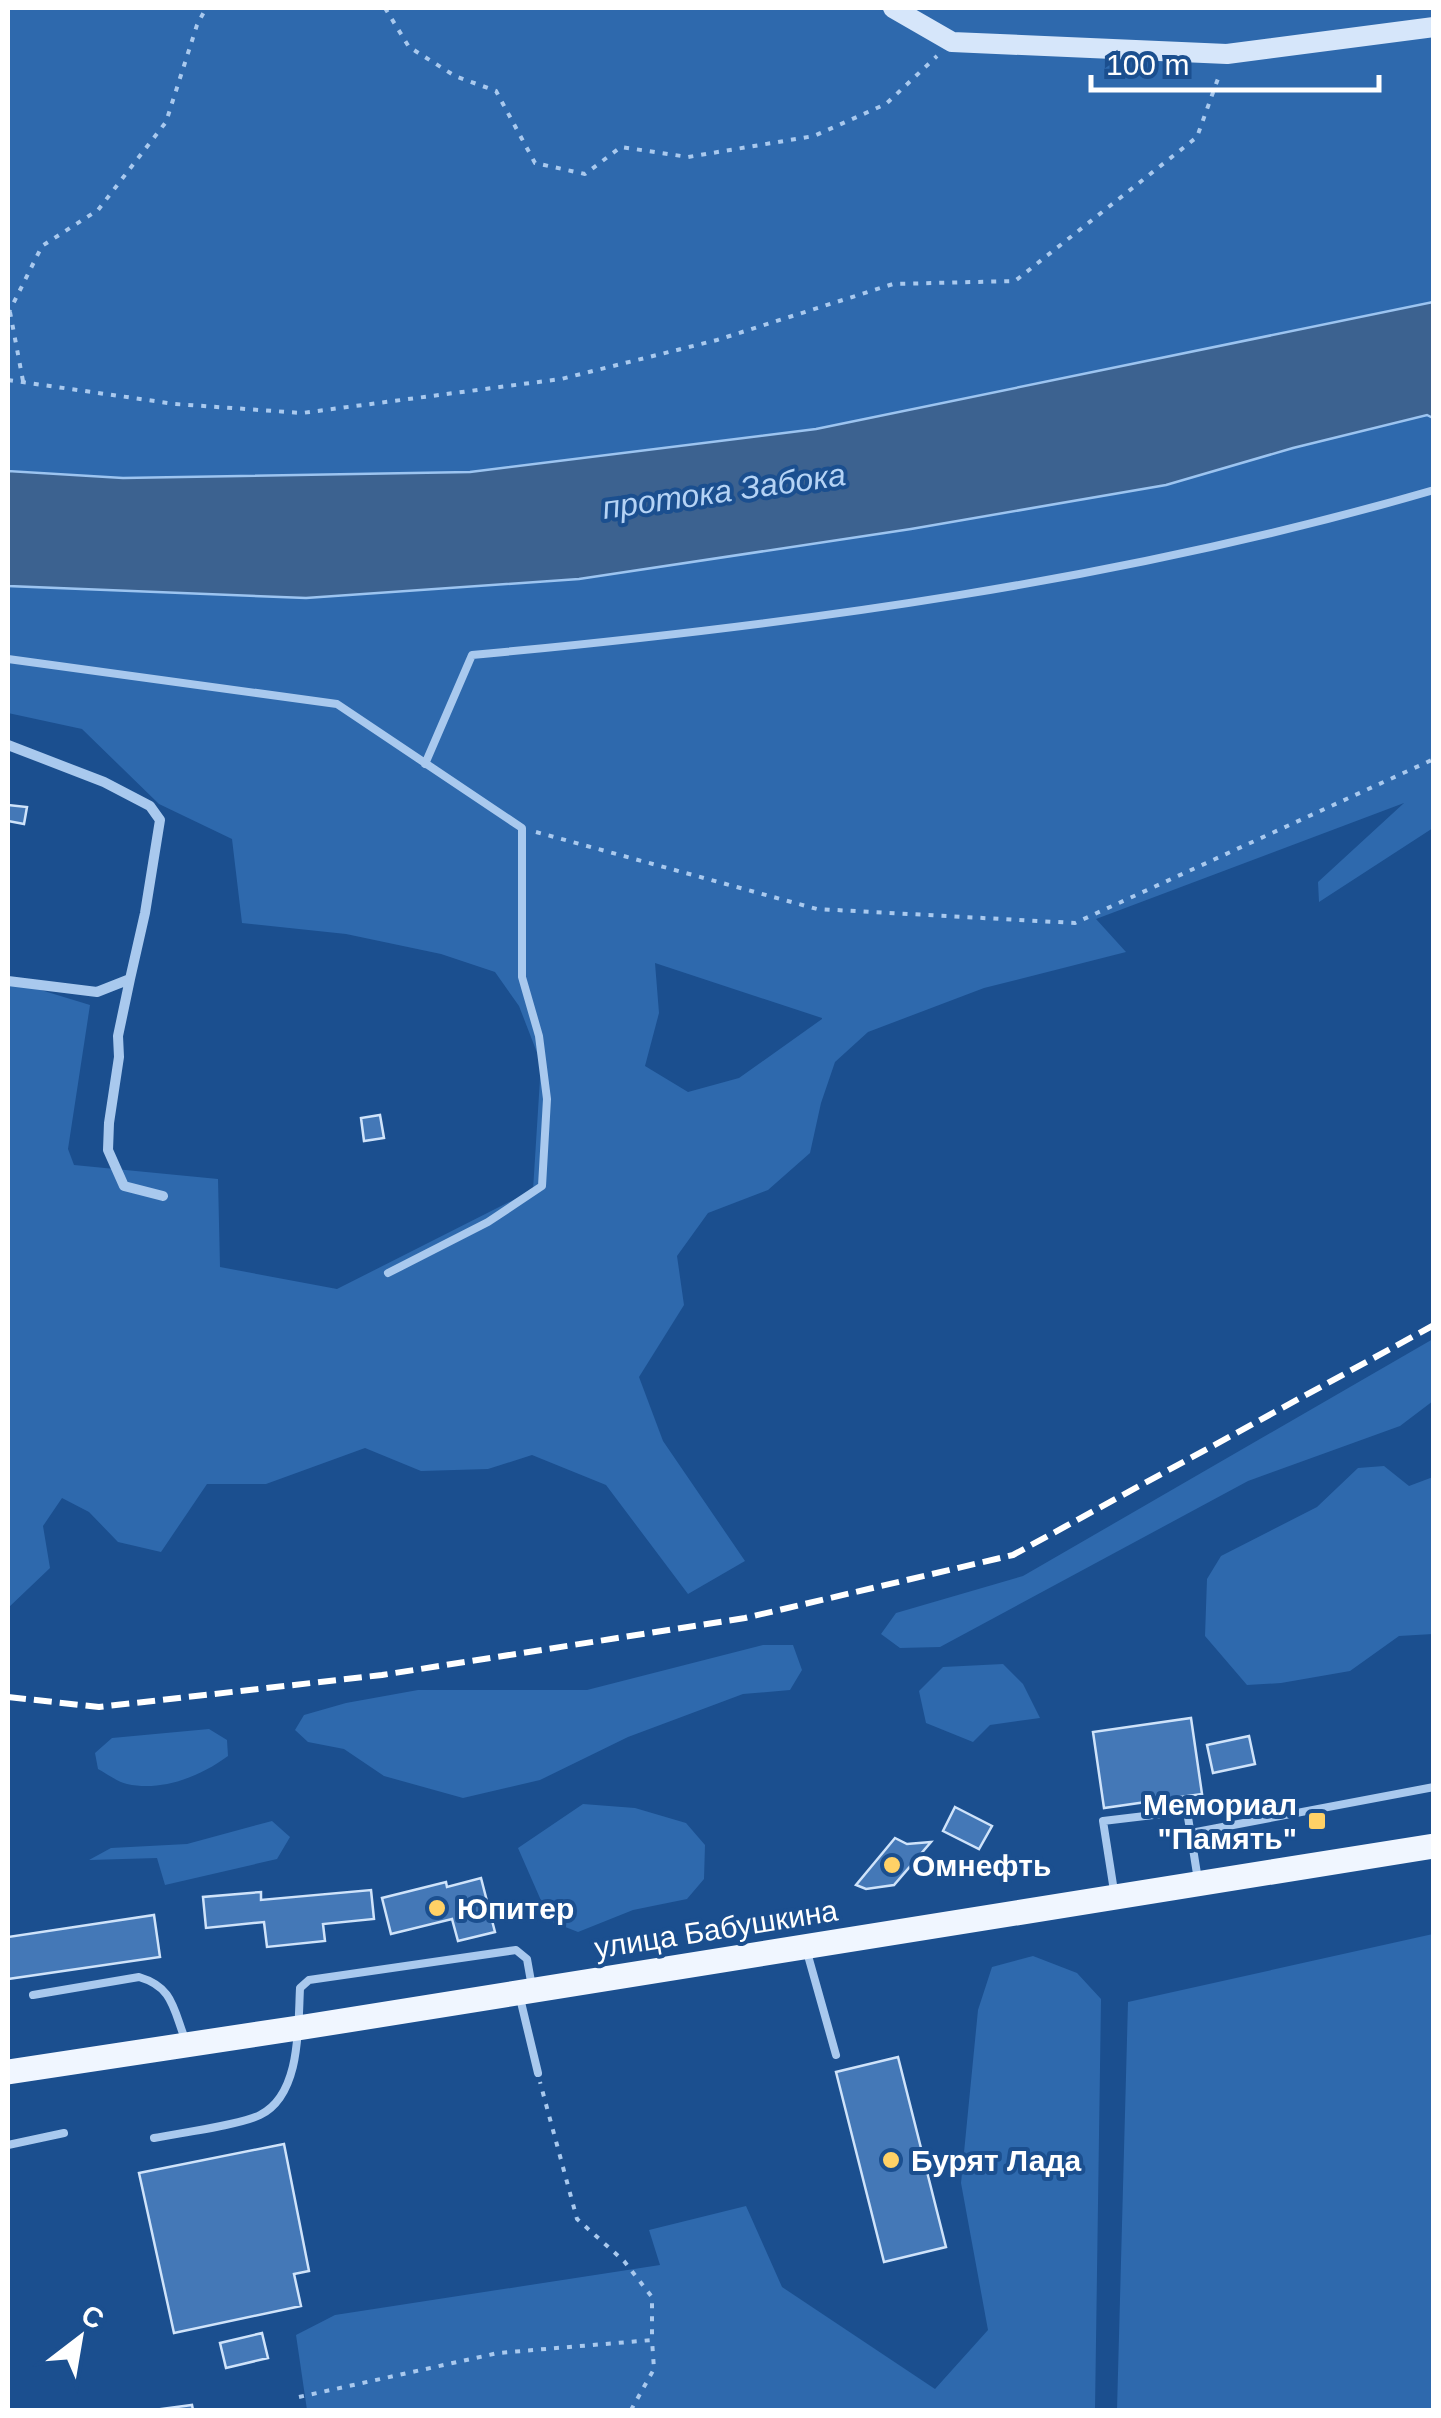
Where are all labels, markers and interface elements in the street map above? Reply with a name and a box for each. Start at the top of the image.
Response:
scale bar [1091,30,1378,92]
text: 100 m [1106,48,1189,81]
water label: протока Забока [600,456,848,526]
place label: Мемориал "Память" [1143,1788,1297,1855]
marker: Мемориал "Память" [1306,1810,1328,1832]
place label: Омнефть [912,1849,1051,1882]
marker: Омнефть [881,1854,903,1876]
place label: Юпитер [457,1892,574,1925]
street label: улица Бабушкина [592,1893,840,1965]
marker: Юпитер [426,1897,448,1919]
place label: Бурят Лада [911,2144,1081,2177]
marker: Бурят Лада [880,2149,902,2171]
north arrow [30,2288,130,2388]
text: С [76,2299,109,2335]

